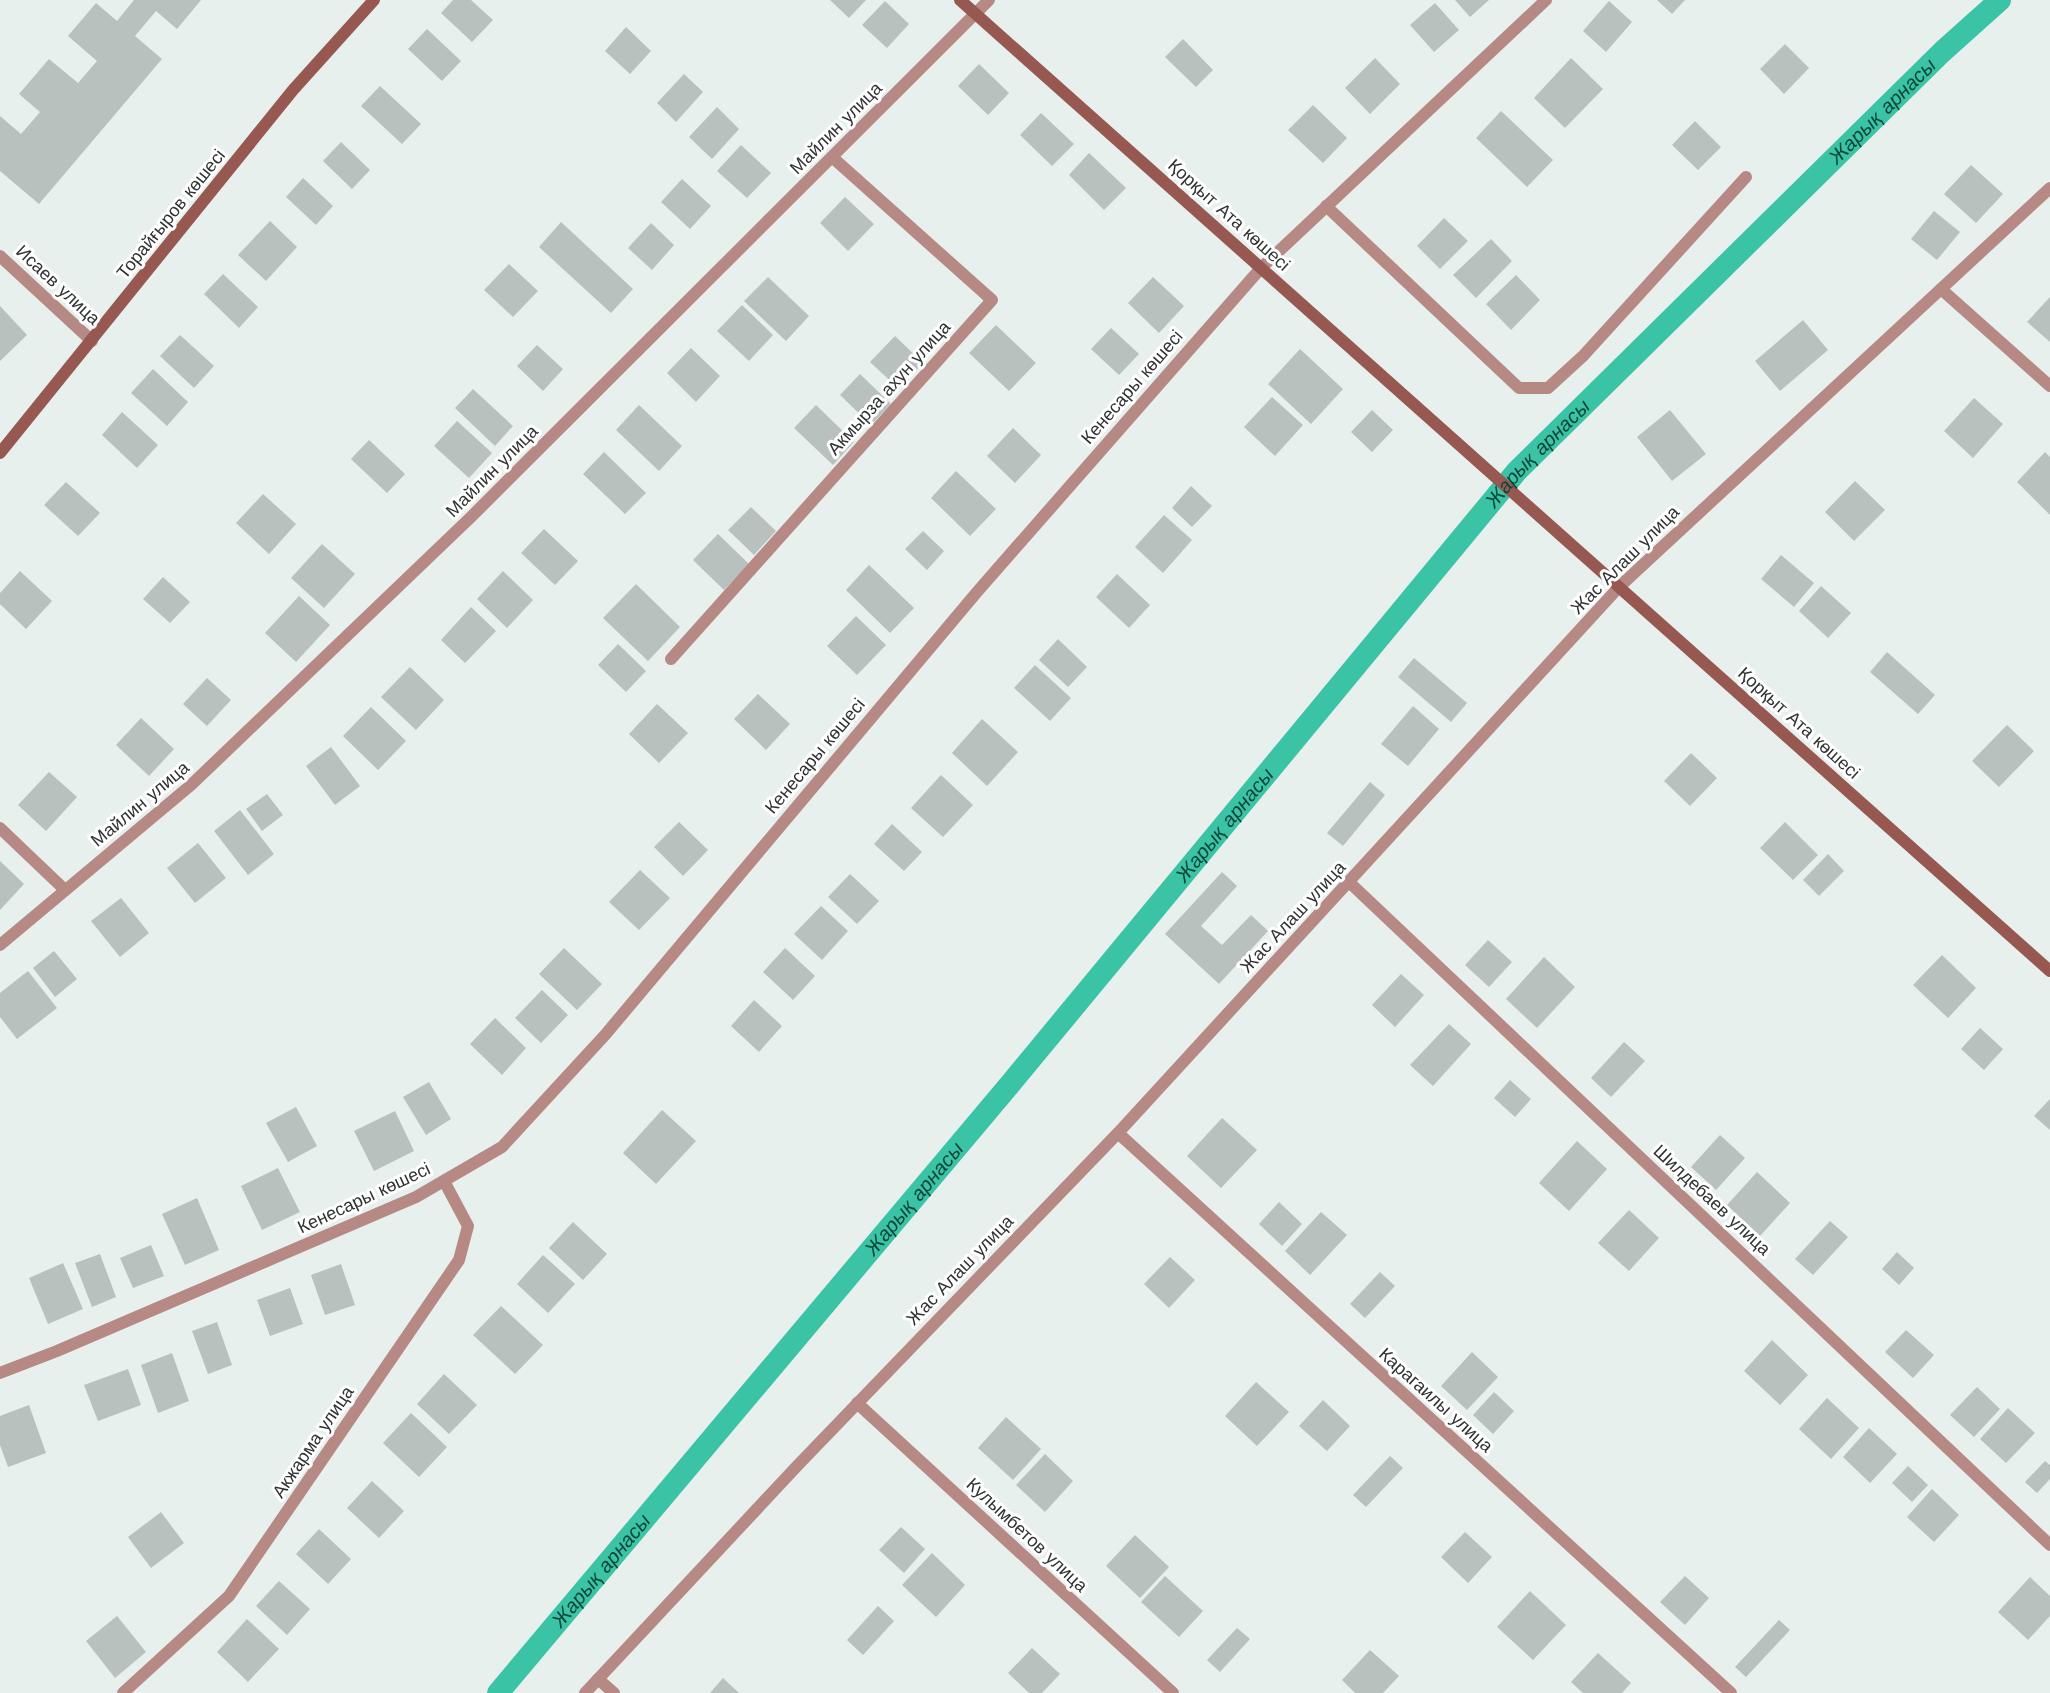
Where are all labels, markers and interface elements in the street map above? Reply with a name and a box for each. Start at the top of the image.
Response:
water label: Жарық арнасы [1823,53,1941,170]
street label: Майлин улица [785,77,887,178]
street label: Торайғыров көшесі [112,145,229,283]
street label: Қорқыт Ата көшесі [1164,154,1295,275]
street label: Исаев улица [12,240,105,330]
street label: Акмырза ахун улица [823,316,955,459]
street label: Кенесары көшесі [1076,325,1187,448]
water label: Жарық арнасы [1479,394,1595,513]
street label: Майлин улица [441,420,543,521]
street label: Жас Алаш улица [1566,500,1684,618]
street label: Қорқыт Ата көшесі [1734,662,1865,783]
street label: Кенесары көшесі [760,694,869,818]
street label: Майлин улица [86,756,194,851]
water label: Жарық арнасы [1170,763,1279,887]
street label: Жас Алаш улица [1236,856,1350,977]
water label: Жарық арнасы [859,1137,968,1261]
street label: Шилдебаев улица [1649,1140,1776,1260]
street label: Кенесары көшесі [294,1158,433,1237]
street label: Жас Алаш улица [902,1210,1018,1329]
street label: Карагаилы улица [1375,1343,1498,1457]
street label: Акжарма улица [268,1381,358,1501]
street label: Кулымбетов улица [963,1473,1093,1597]
water label: Жарық арнасы [546,1509,656,1633]

